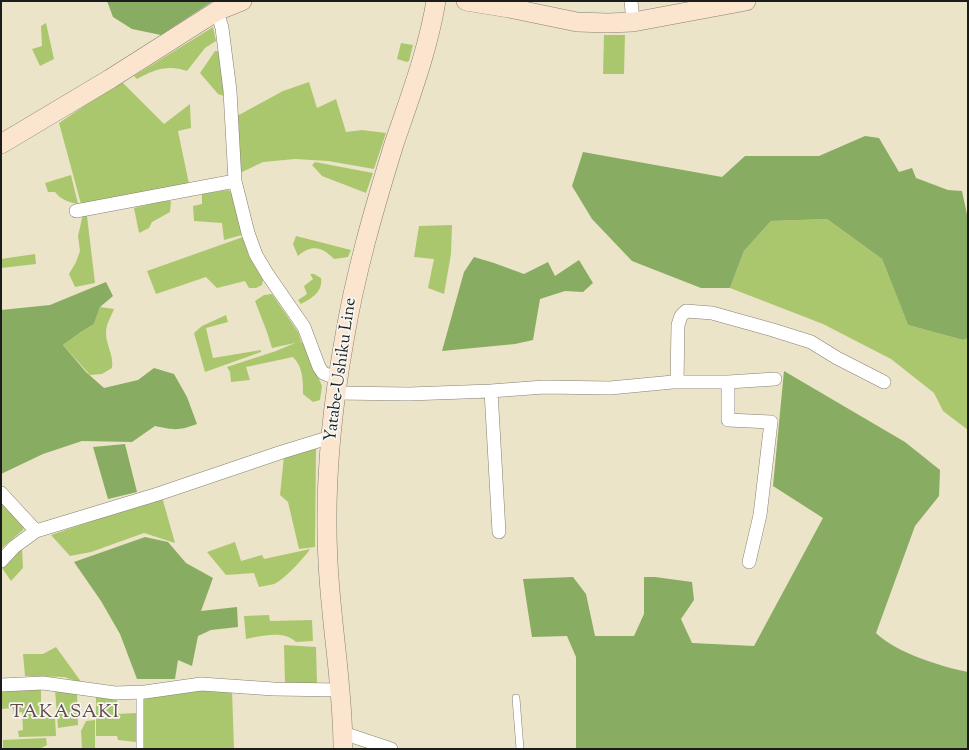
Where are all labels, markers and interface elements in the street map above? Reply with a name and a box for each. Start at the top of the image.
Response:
street label: Yatabe-Ushiku Line [322,297,362,443]
district label: TAKASAKI [10,703,120,725]

